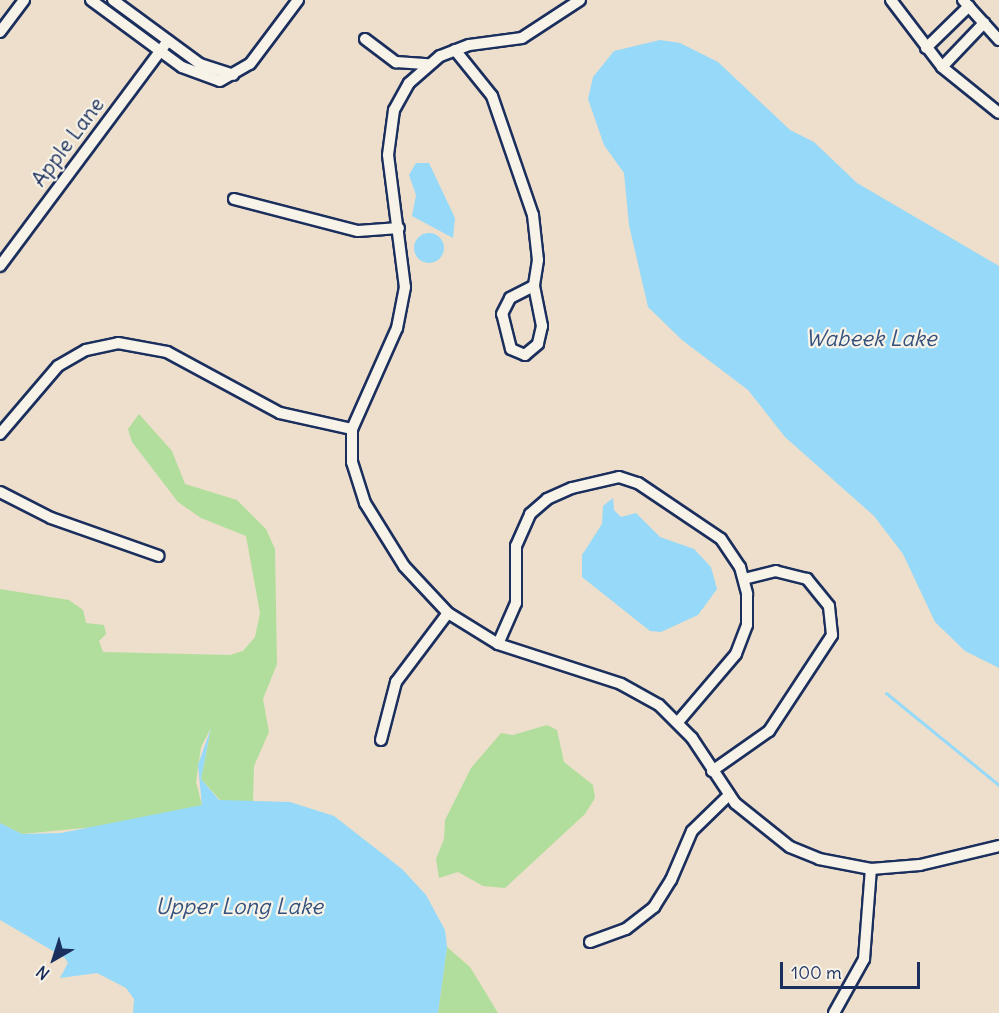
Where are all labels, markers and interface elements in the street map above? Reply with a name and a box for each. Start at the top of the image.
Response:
street label: Apple Lane [26,92,110,192]
water label: Wabeek Lake [805,326,937,352]
water label: Upper Long Lake [155,894,323,920]
north arrow [24,929,84,989]
scale bar [783,950,922,988]
text: 100 m [791,961,842,984]
text: N [32,962,53,984]

